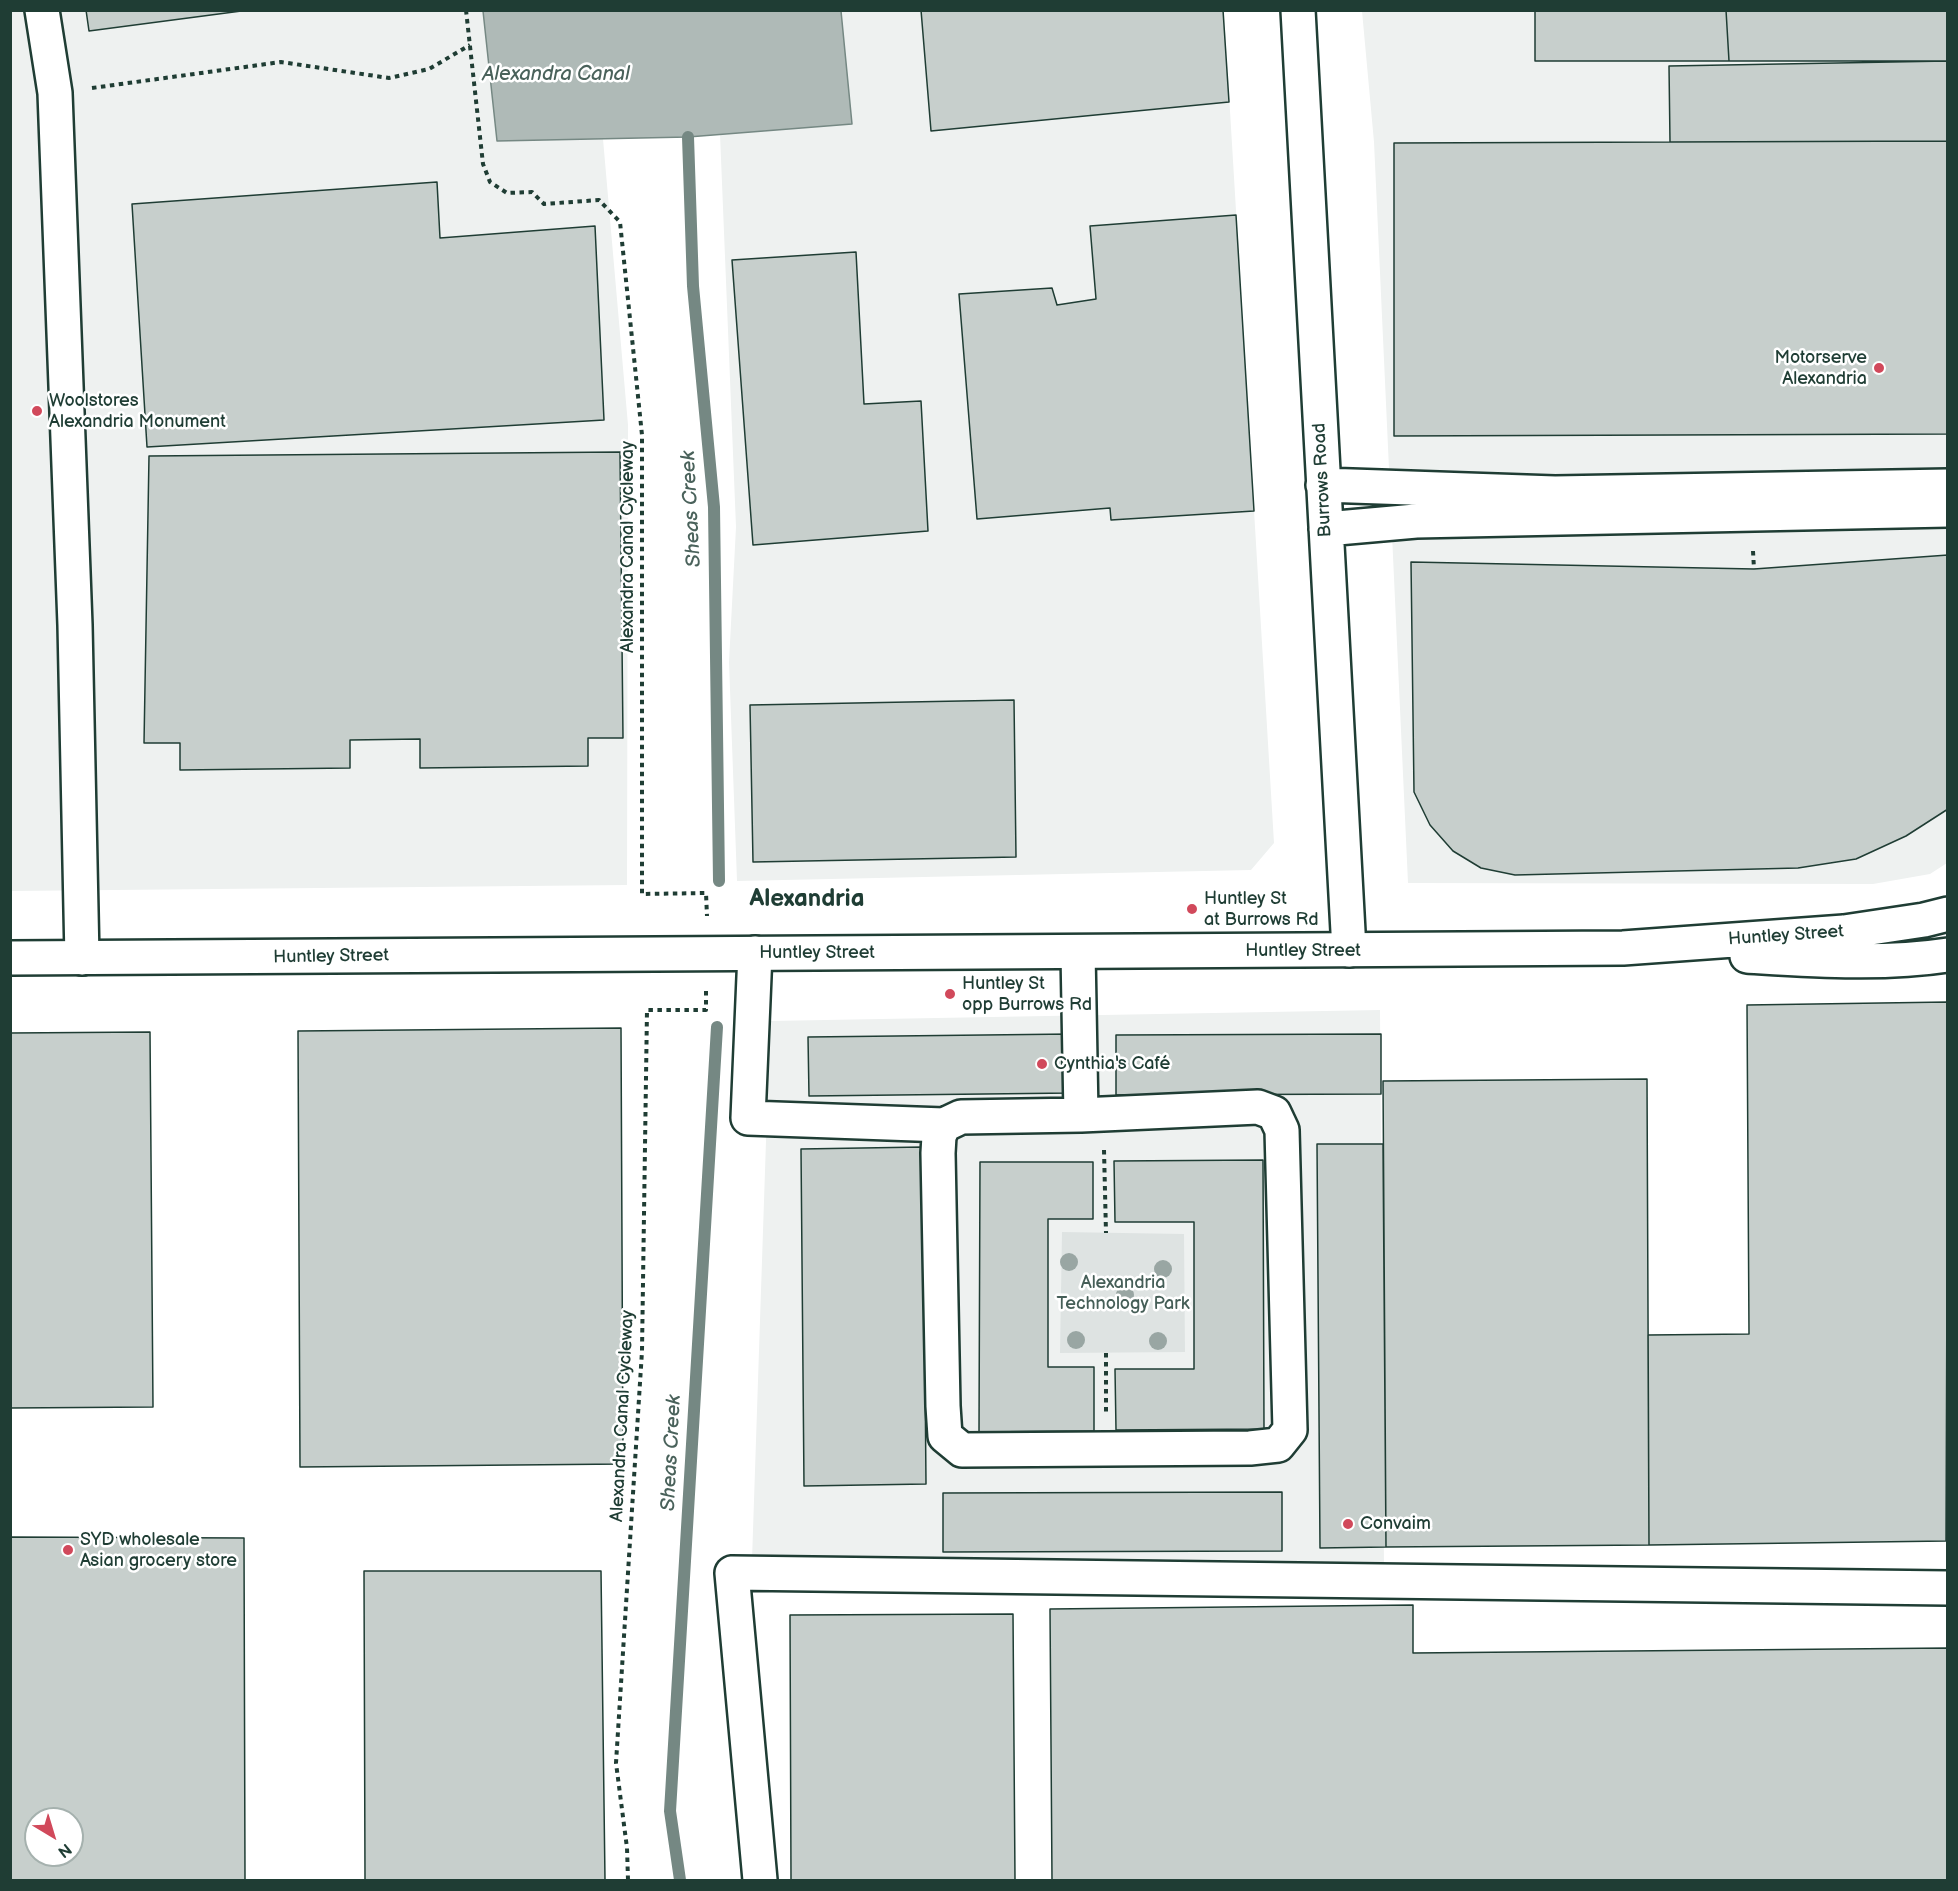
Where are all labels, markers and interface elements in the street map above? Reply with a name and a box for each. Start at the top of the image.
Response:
water label: Alexandra Canal [482,63,630,87]
place label: Motorserve Alexandria [1775,347,1867,389]
marker: Motorserve Alexandria [1872,361,1886,375]
place label: Woolstores Alexandria Monument [49,390,226,432]
marker: Woolstores Alexandria Monument [30,404,44,418]
street label: Burrows Road [1309,422,1337,538]
street label: Alexandra Canal Cycleway [617,441,639,653]
water label: Sheas Creek [677,450,707,568]
district label: Alexandria [750,886,864,914]
place label: Huntley St at Burrows Rd [1204,888,1319,930]
marker: Huntley St at Burrows Rd [1185,902,1199,916]
street label: Huntley Street [1728,921,1844,951]
street label: Huntley Street [1245,940,1361,962]
street label: Huntley Street [759,942,875,964]
street label: Huntley Street [273,945,389,969]
place label: Huntley St opp Burrows Rd [962,973,1092,1016]
marker: Huntley St opp Burrows Rd [943,987,957,1001]
place label: Cynthia's Café [1054,1053,1170,1075]
marker: Cynthia's Café [1035,1057,1049,1071]
park label: Alexandria Technology Park [1056,1272,1190,1314]
street label: Alexandra Canal Cycleway [607,1310,639,1522]
water label: Sheas Creek [657,1394,687,1512]
place label: Convaim [1360,1513,1431,1535]
marker: Convaim [1341,1517,1355,1531]
place label: SYD wholesale Asian grocery store [80,1529,237,1572]
marker: SYD wholesale Asian grocery store [61,1543,75,1557]
north arrow [24,1807,84,1867]
text: N [54,1839,75,1861]

